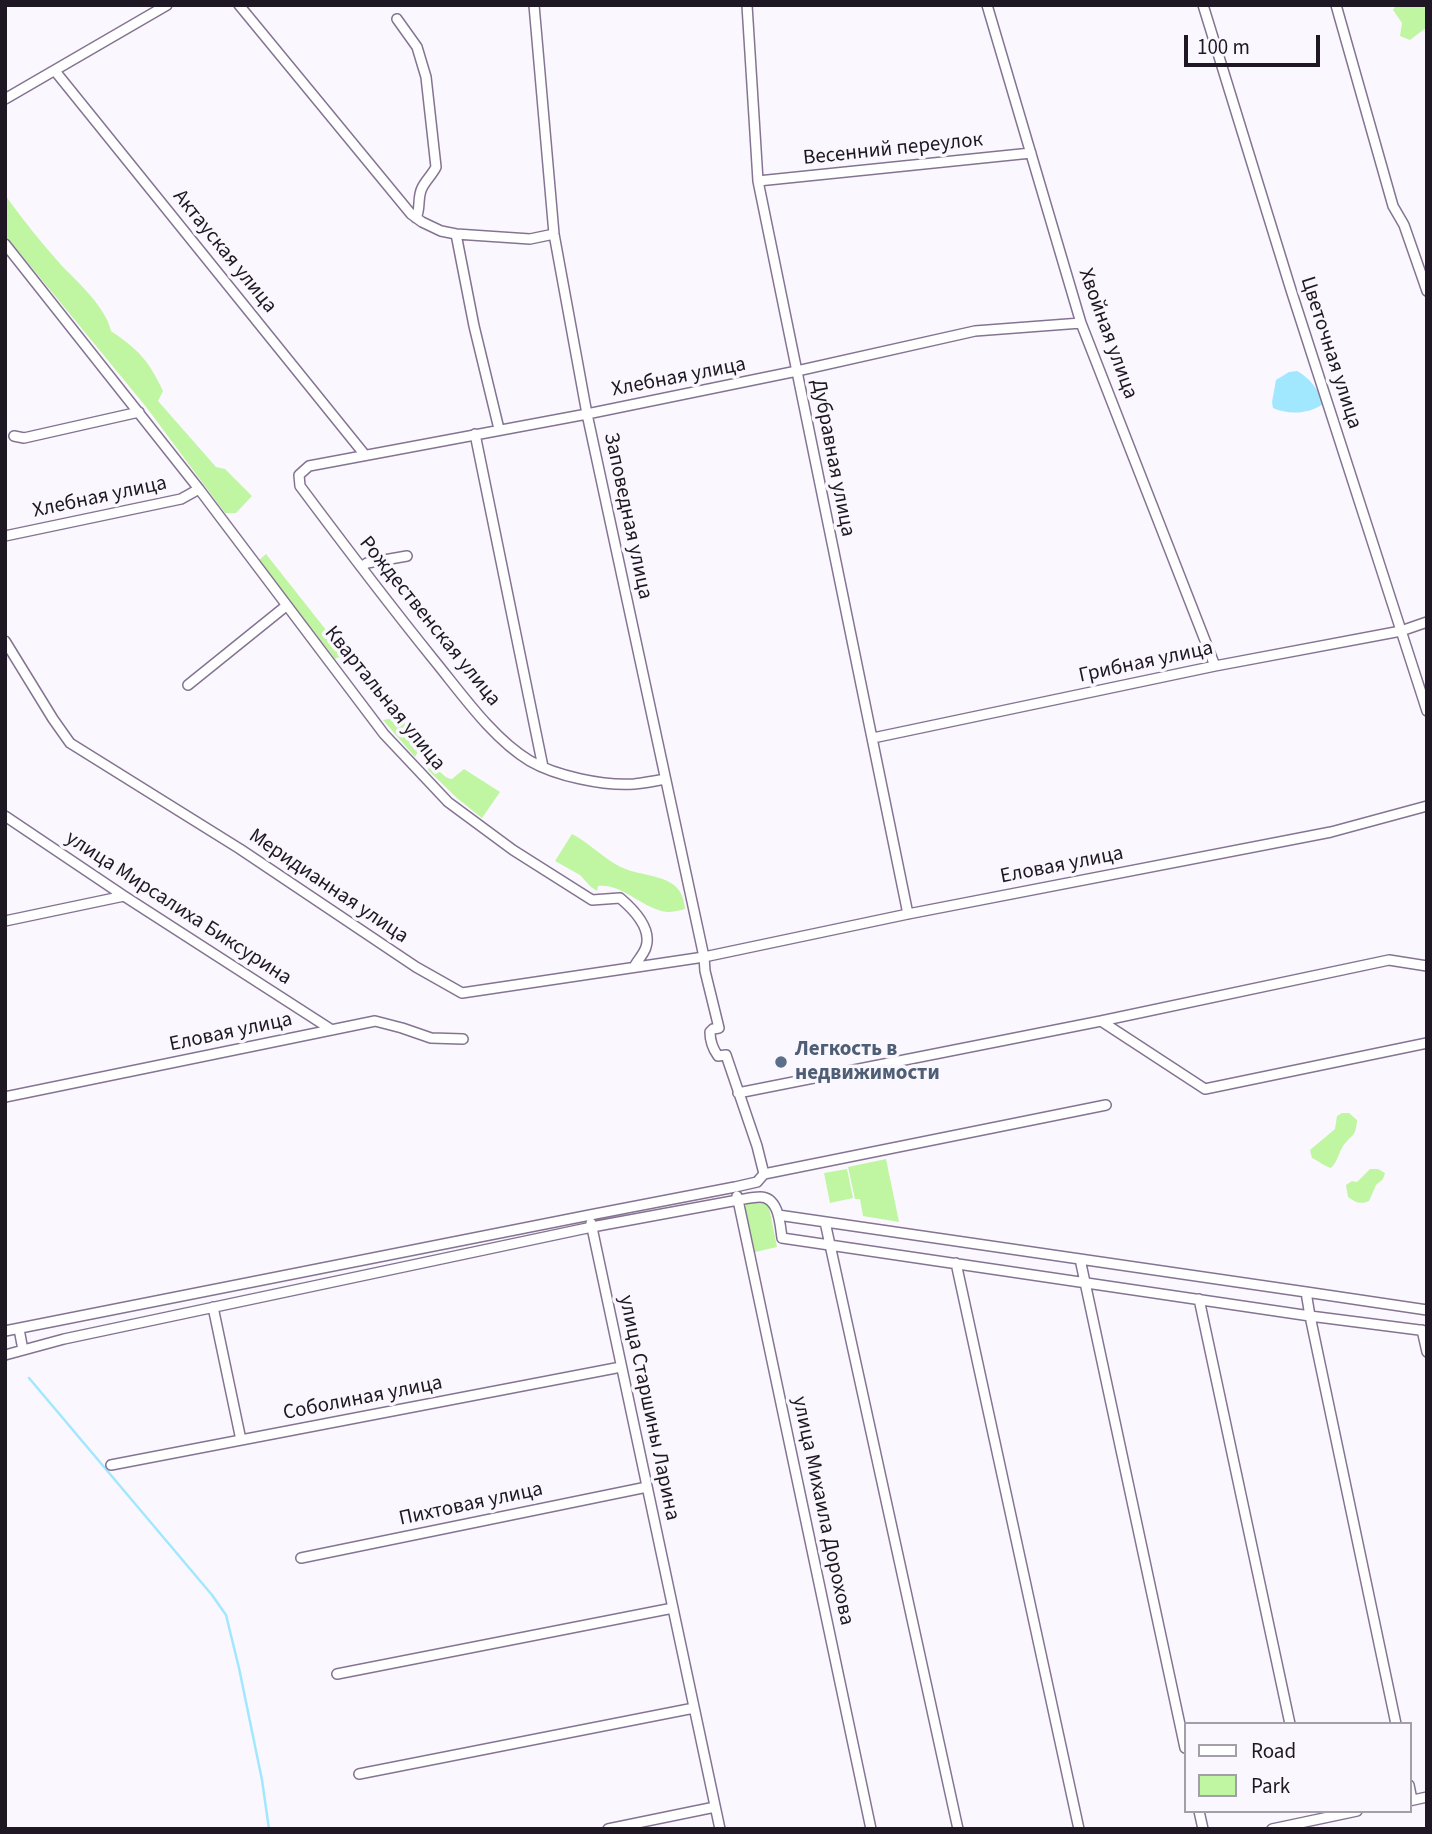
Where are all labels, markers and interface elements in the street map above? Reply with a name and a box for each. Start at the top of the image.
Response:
scale bar [1187,21,1324,65]
text: 100 m [1197,32,1250,62]
street label: Весенний переулок [802,128,984,172]
street label: Актауская улица [167,185,281,319]
street label: Хвойная улица [1072,265,1142,403]
street label: Цветочная улица [1294,274,1366,432]
street label: Хлебная улица [610,353,748,403]
street label: Дубравная улица [804,377,860,539]
street label: Заповедная улица [597,430,657,602]
street label: Хлебная улица [31,472,169,524]
street label: Рождественская улица [353,532,505,712]
street label: Квартальная улица [318,622,450,776]
street label: Грибная улица [1077,636,1215,690]
street label: Меридианная улица [243,824,413,950]
street label: улица Мирсалиха Биксурина [60,826,296,992]
street label: Еловая улица [998,842,1126,890]
street label: Еловая улица [167,1008,295,1058]
place label: Легкость в недвижимости [795,1037,940,1087]
marker: Легкость в недвижимости [773,1054,789,1070]
street label: улица Старшины Ларина [612,1293,684,1523]
street label: Соболиная улица [281,1371,445,1427]
street label: улица Михаила Дорохова [785,1394,859,1628]
street label: Пихтовая улица [397,1477,545,1533]
legend [1184,1722,1411,1813]
text: Road [1251,1736,1296,1766]
text: Park [1251,1771,1290,1801]

